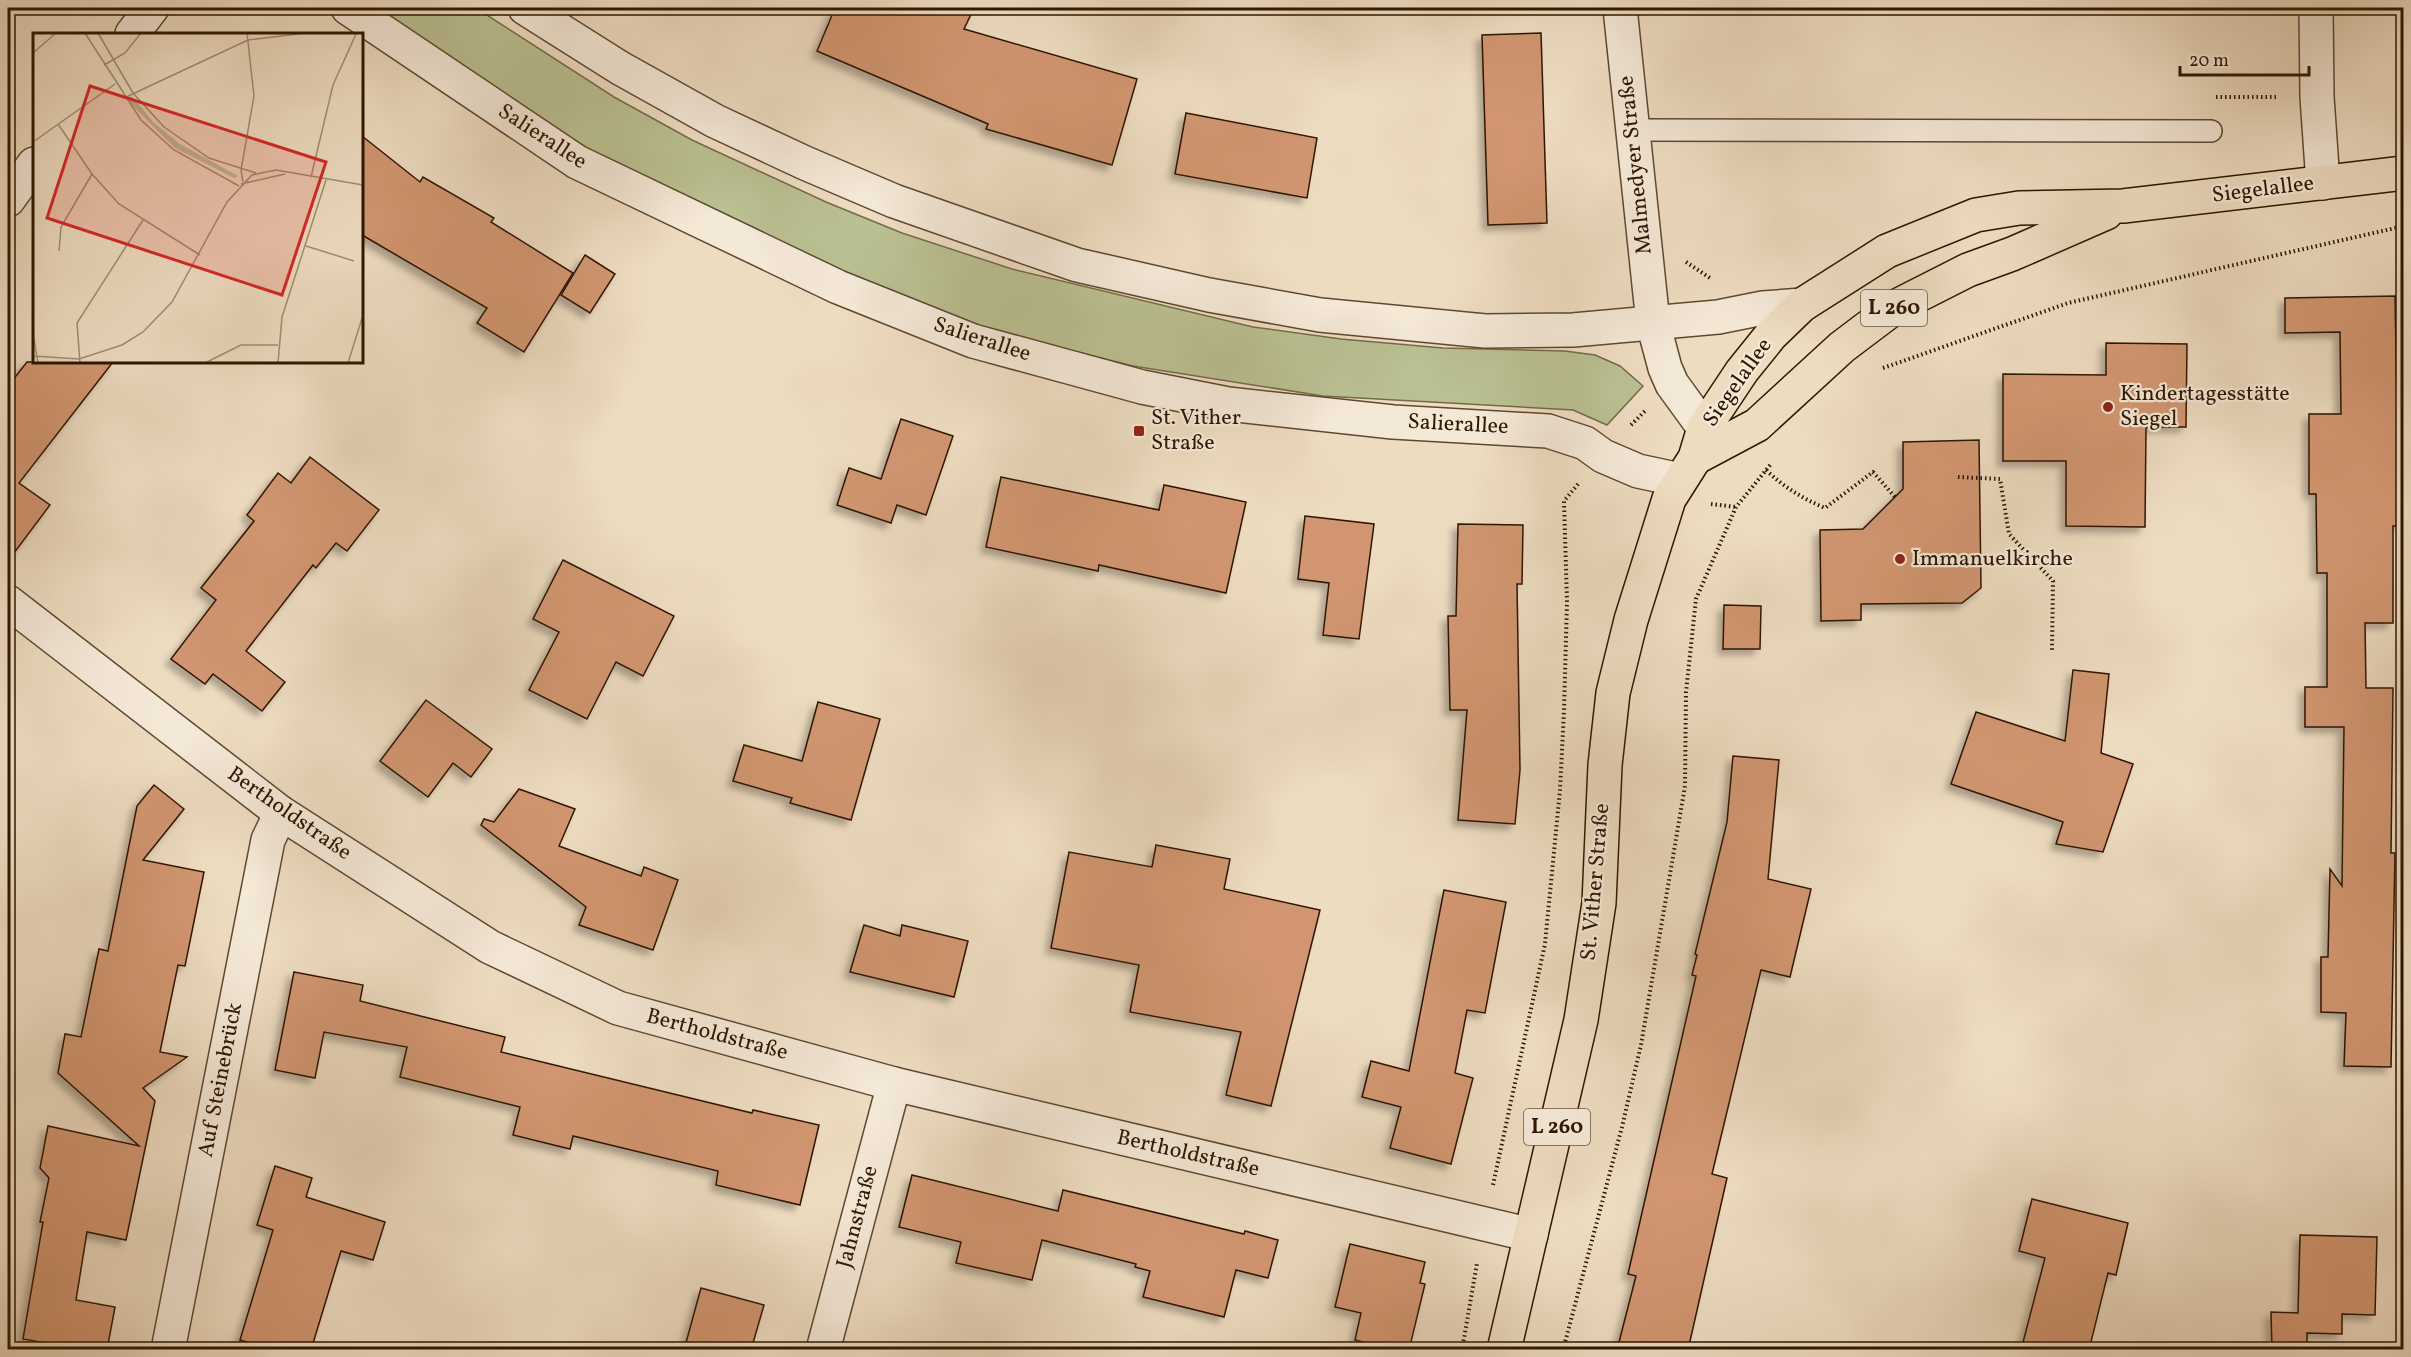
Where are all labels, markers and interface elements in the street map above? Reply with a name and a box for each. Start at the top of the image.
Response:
inset map [33,33,363,363]
scale bar [2180,39,2309,77]
text: 20 m [2189,49,2229,74]
street label: Malmedyer Straße [1611,74,1661,256]
street label: Salierallee [491,97,593,177]
street label: Siegelallee [2210,168,2316,212]
road number: L 260 [1861,290,1927,326]
street label: Salierallee [929,310,1035,370]
street label: Siegelallee [1696,332,1780,434]
place label: Kindertagesstätte Siegel [2120,379,2290,435]
marker: Kindertagesstätte Siegel [2101,400,2115,414]
place label: St. Vither Straße [1151,403,1241,459]
street label: Salierallee [1407,407,1509,443]
marker: St. Vither Straße [1132,424,1146,438]
place label: Immanuelkirche [1912,544,2073,575]
marker: Immanuelkirche [1893,552,1907,566]
street label: Bertholdstraße [220,760,358,868]
street label: St. Vither Straße [1574,802,1618,962]
street label: Auf Steinebrück [191,1000,251,1160]
street label: Bertholdstraße [643,1001,791,1069]
road number: L 260 [1524,1109,1590,1145]
street label: Bertholdstraße [1114,1123,1262,1185]
street label: Jahnstraße [829,1162,887,1272]

